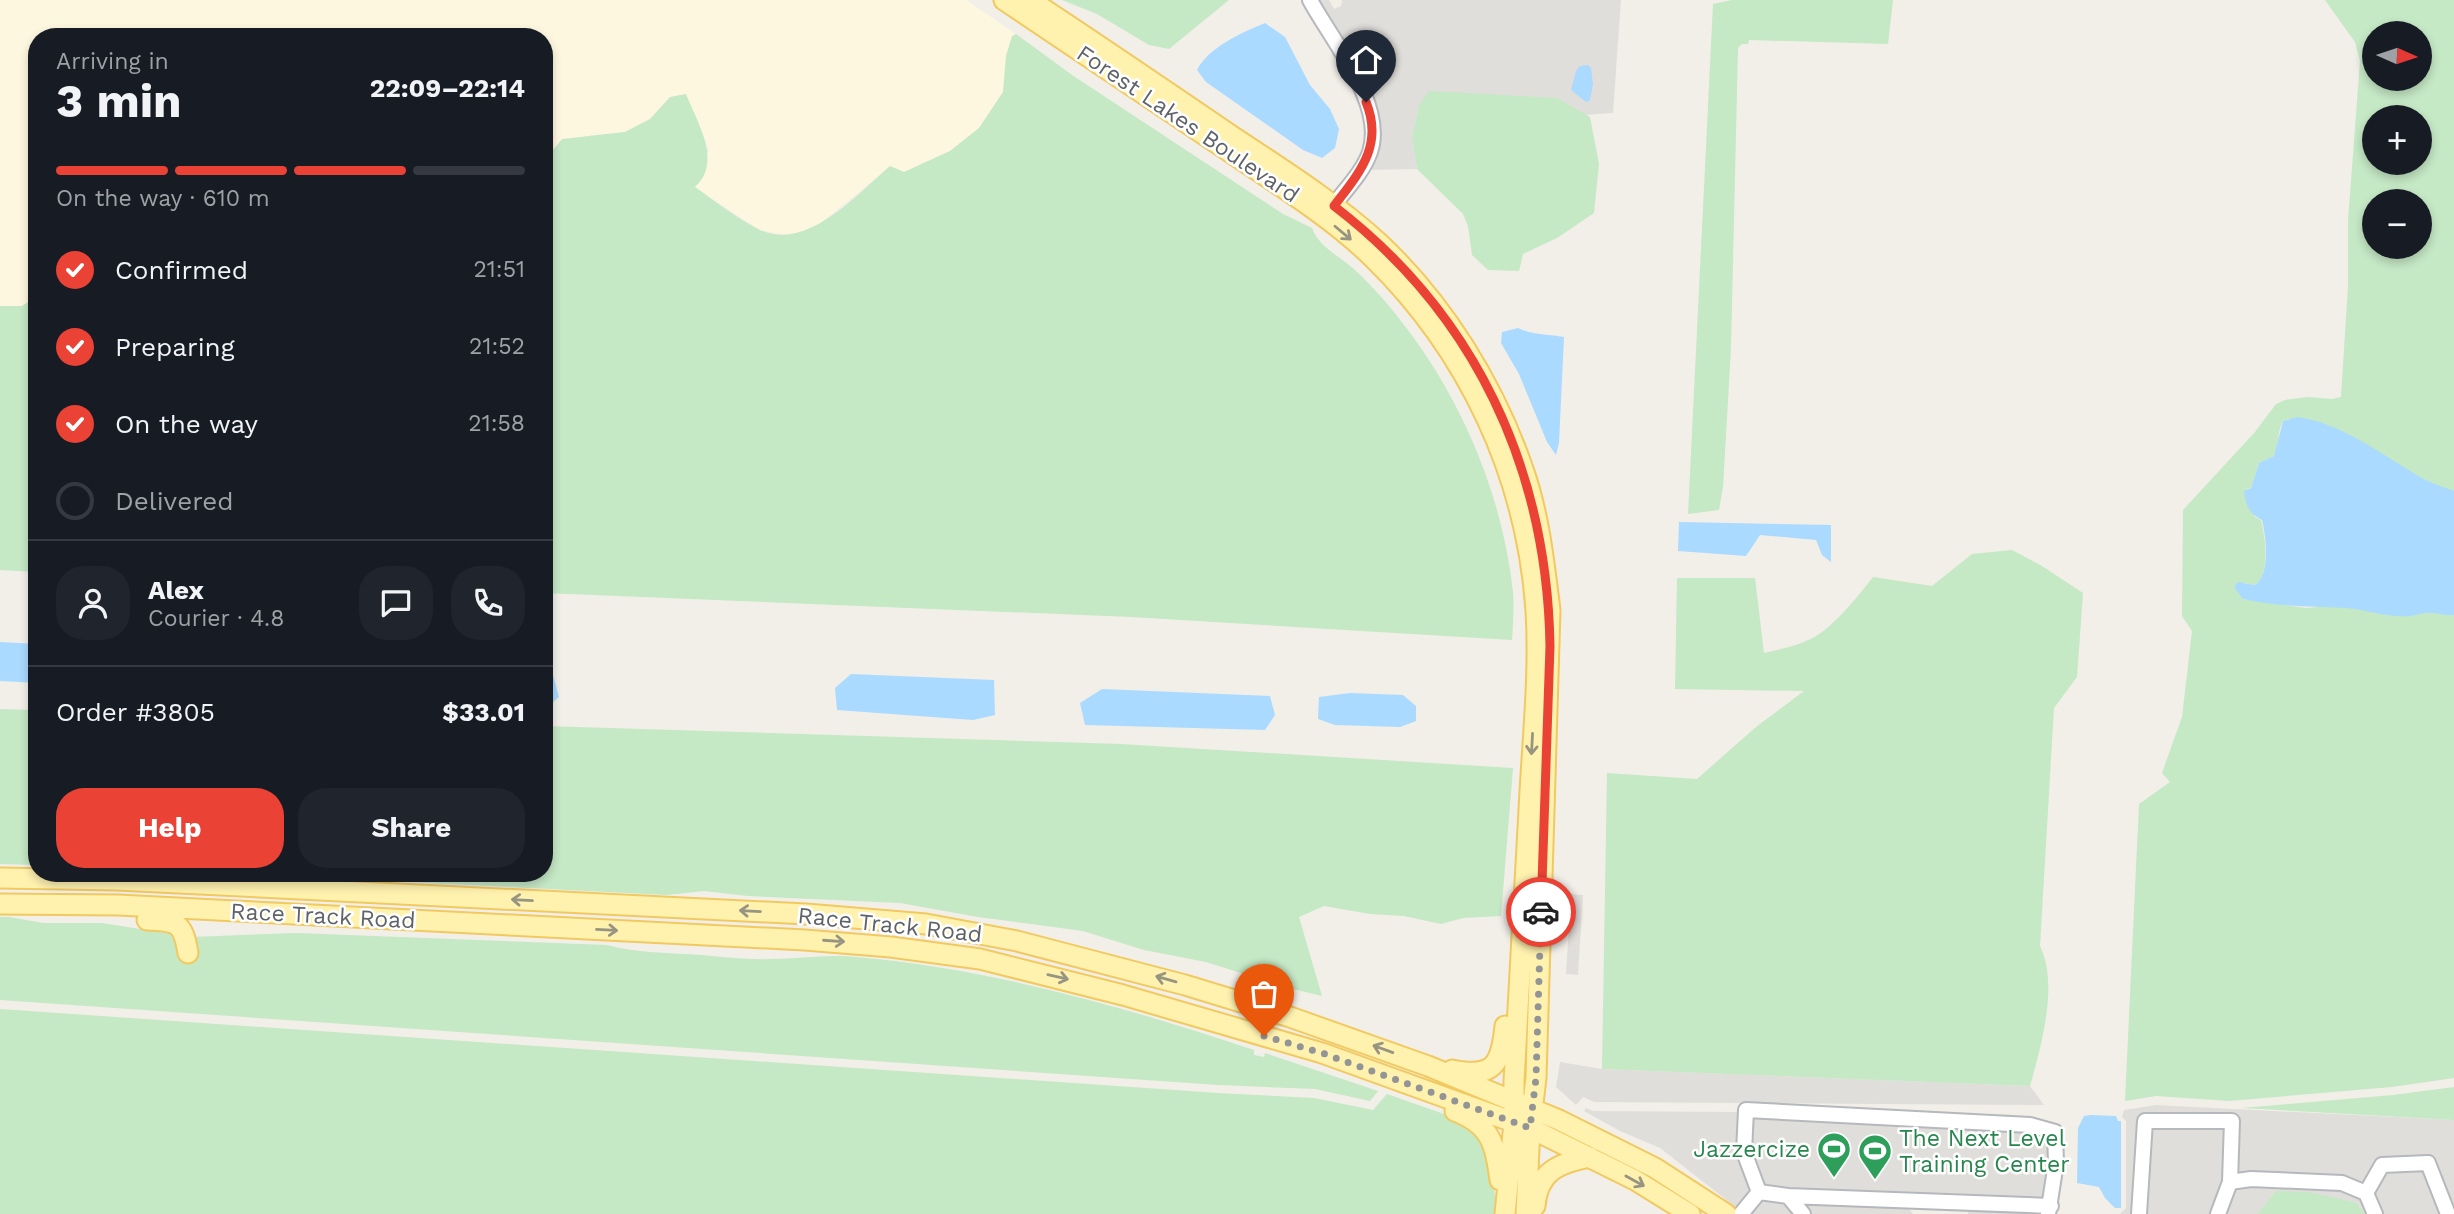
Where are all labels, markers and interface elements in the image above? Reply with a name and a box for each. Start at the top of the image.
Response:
north arrow [2362,21,2432,91]
map controls [2362,21,2432,259]
pin [1336,30,1396,102]
street label: Forest Lakes Boulevard [1072,39,1304,209]
icon: home [1347,41,1385,79]
text: Arriving in [56,48,169,75]
text: 22:09–22:14 [370,73,525,103]
text: 3 min [56,74,182,128]
button: + [2362,105,2432,175]
text: On the way · 610 m [56,185,270,212]
button: − [2362,189,2432,259]
one-way arrow [1334,225,1352,240]
icon: check [56,251,94,289]
text: Confirmed [115,255,248,285]
text: 21:51 [473,256,525,283]
icon: check [56,328,94,366]
text: Preparing [115,332,235,362]
text: 21:52 [469,333,525,360]
icon: check [56,405,94,443]
text: On the way [115,409,258,439]
text: 21:58 [468,410,525,437]
text: Delivered [115,486,234,516]
button: person [56,566,130,640]
button: chat [359,566,433,640]
button: phone [451,566,525,640]
text: Alex [148,575,204,605]
text: Courier · 4.8 [148,605,284,632]
text: Order #3805 [56,697,215,727]
text: $33.01 [442,697,525,727]
one-way arrow [1525,733,1538,756]
button: Help [56,788,284,868]
button: Share [298,788,525,868]
courier [1506,877,1576,947]
icon: car [1522,893,1560,931]
one-way arrow [511,894,534,907]
street label: Race Track Road [230,898,416,934]
street label: Race Track Road [796,902,984,948]
one-way arrow [738,905,761,918]
one-way arrow [595,924,618,937]
one-way arrow [822,935,845,948]
pin [1234,964,1294,1036]
one-way arrow [1046,971,1069,984]
one-way arrow [1155,972,1177,985]
icon: bag [1245,975,1283,1013]
one-way arrow [1372,1042,1394,1054]
place label: The Next Level Training Center [1899,1125,2070,1178]
sports icon: Jazzercize [1815,1130,1853,1179]
sports icon: The Next Level Training Center [1856,1132,1894,1181]
place label: Jazzercize [1693,1136,1810,1163]
one-way arrow [1624,1175,1645,1188]

